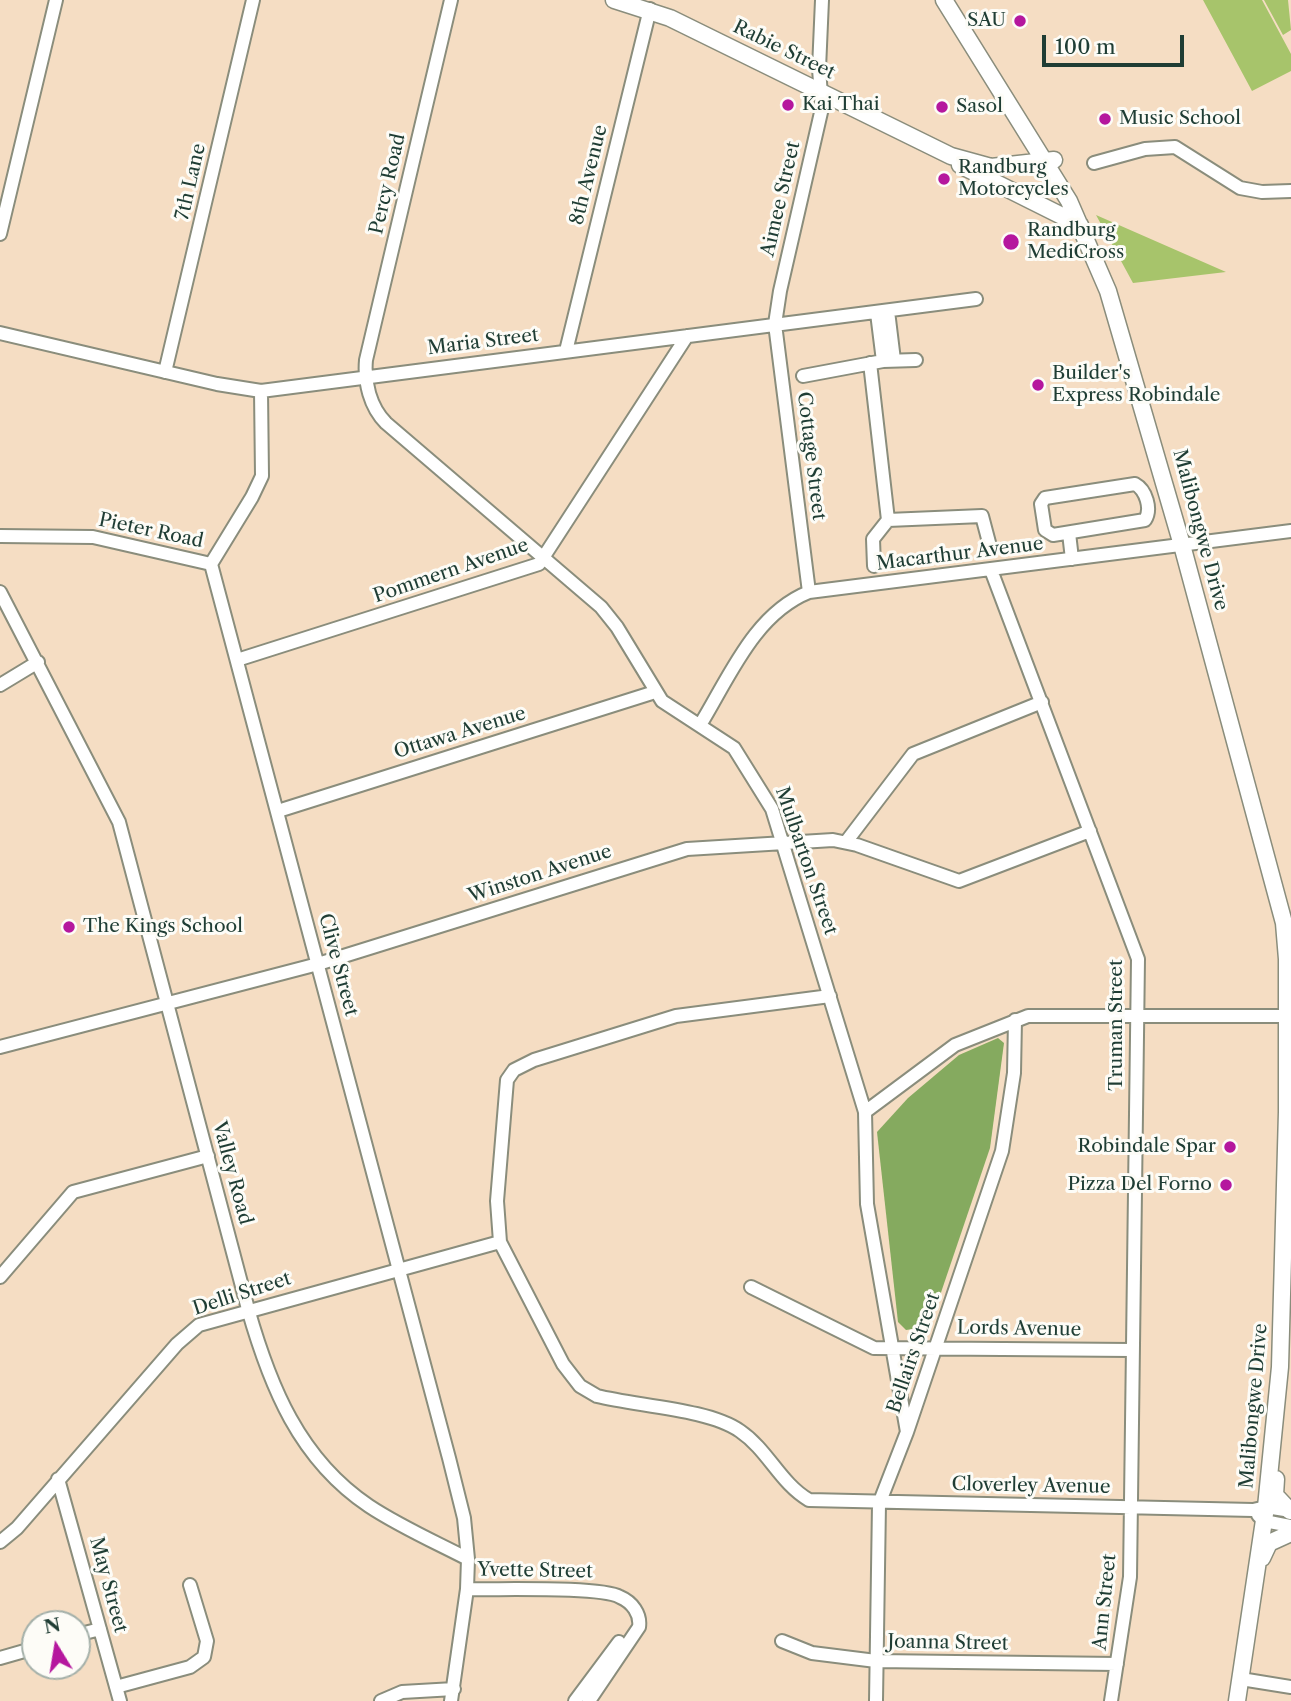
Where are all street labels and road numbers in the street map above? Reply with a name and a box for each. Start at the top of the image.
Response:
street label: Rabie Street [729,15,839,85]
street label: 8th Avenue [566,123,612,227]
street label: Percy Road [365,131,411,237]
street label: Aimee Street [757,139,805,259]
street label: 7th Lane [171,141,211,223]
street label: Maria Street [426,324,540,360]
street label: Cottage Street [792,390,830,522]
street label: Malibongwe Drive [1168,447,1232,613]
street label: Pieter Road [97,509,205,553]
street label: Macarthur Avenue [875,532,1045,576]
street label: Pommern Avenue [371,534,531,608]
street label: Ottawa Avenue [391,702,529,764]
street label: Mulbarton Street [770,784,842,938]
street label: Winston Avenue [465,840,615,908]
street label: Clive Street [313,911,363,1019]
street label: Truman Street [1106,959,1128,1091]
street label: Valley Road [207,1119,257,1227]
street label: Delli Street [190,1267,294,1321]
street label: Bellairs Street [883,1290,945,1416]
street label: Lords Avenue [957,1317,1081,1341]
street label: Malibongwe Drive [1235,1322,1273,1490]
street label: Cloverley Avenue [951,1473,1111,1499]
street label: May Street [84,1535,132,1635]
street label: Ann Street [1089,1553,1121,1651]
street label: Yvette Street [477,1559,593,1583]
street label: Joanna Street [887,1631,1009,1655]

